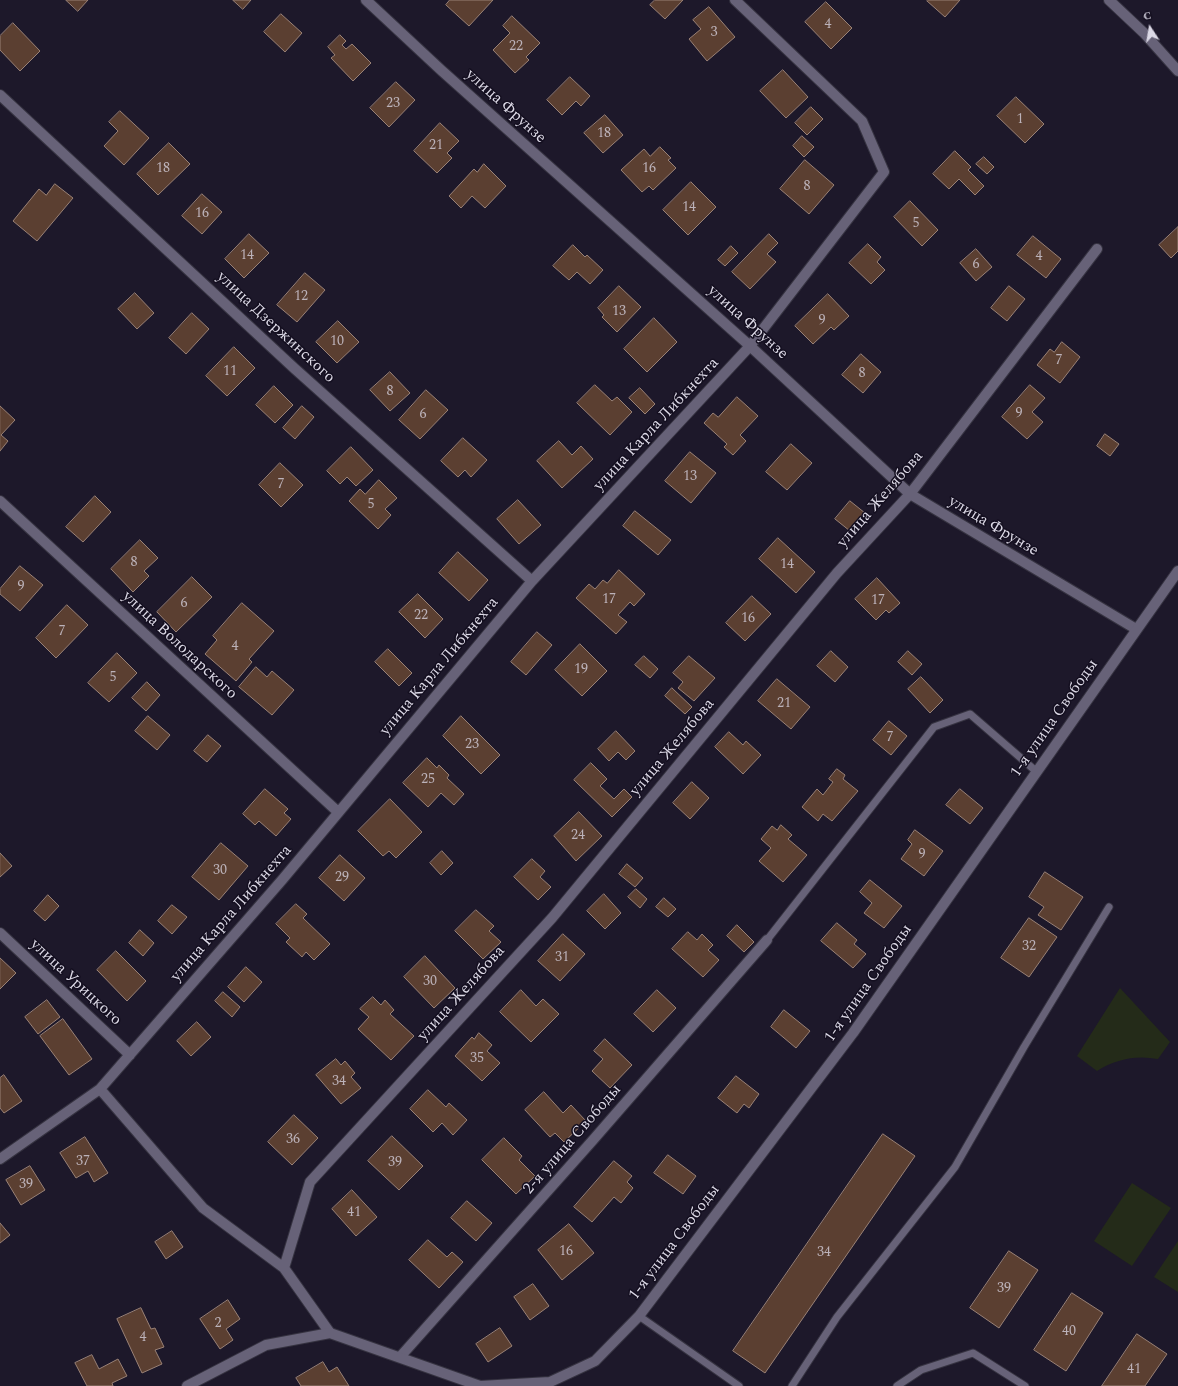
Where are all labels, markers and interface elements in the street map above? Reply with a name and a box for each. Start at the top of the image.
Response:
text: С [1142,7,1153,25]
north arrow [1130,8,1170,48]
house number: 4 [825,17,831,33]
house number: 3 [711,25,717,41]
house number: 22 [509,39,523,55]
street label: улица Фрунзе [461,66,549,148]
house number: 23 [386,96,400,112]
house number: 1 [1017,112,1023,128]
house number: 18 [597,126,611,142]
house number: 21 [429,138,443,154]
house number: 18 [156,161,170,177]
house number: 16 [642,161,656,177]
house number: 8 [804,179,810,195]
house number: 14 [682,200,696,216]
house number: 16 [195,206,209,222]
house number: 5 [913,216,919,232]
house number: 14 [240,248,254,264]
house number: 4 [1036,249,1042,265]
house number: 6 [973,257,979,273]
street label: улица Дзержинского [212,268,338,388]
street label: улица Фрунзе [703,282,791,364]
house number: 12 [294,289,308,305]
house number: 13 [612,304,626,320]
house number: 9 [819,313,825,329]
house number: 10 [330,334,344,350]
house number: 7 [1056,353,1062,369]
street label: улица Карла Либкнехта [590,354,724,496]
house number: 11 [223,364,237,380]
house number: 8 [859,366,865,382]
house number: 8 [387,384,393,400]
house number: 9 [1016,406,1022,422]
house number: 6 [420,407,426,423]
street label: улица Желябова [834,448,928,552]
house number: 13 [683,469,697,485]
house number: 7 [278,477,284,493]
street label: улица Фрунзе [945,493,1041,561]
house number: 5 [368,497,374,513]
house number: 8 [131,555,137,571]
house number: 14 [780,557,794,573]
house number: 9 [18,579,24,595]
street label: улица Володарского [118,588,240,704]
house number: 17 [602,592,616,608]
house number: 17 [871,593,885,609]
street label: улица Карла Либкнехта [376,594,504,740]
house number: 6 [181,596,187,612]
house number: 22 [414,608,428,624]
house number: 16 [741,611,755,627]
house number: 7 [59,624,65,640]
house number: 4 [232,639,238,655]
street label: 1-я улица Свободы [1007,656,1103,782]
house number: 19 [574,662,588,678]
house number: 5 [110,670,116,686]
street label: улица Желябова [627,695,719,801]
house number: 21 [777,696,791,712]
house number: 7 [887,730,893,746]
house number: 23 [465,737,479,753]
house number: 25 [421,772,435,788]
house number: 24 [571,828,585,844]
street label: улица Карла Либкнехта [167,842,297,986]
house number: 9 [919,847,925,863]
house number: 30 [213,863,227,879]
house number: 29 [335,870,349,886]
street label: 1-я улица Свободы [821,921,917,1047]
street label: улица Урицкого [25,936,125,1030]
house number: 32 [1022,939,1036,955]
street label: улица Желябова [414,942,510,1046]
house number: 31 [555,950,569,966]
house number: 30 [423,974,437,990]
house number: 35 [470,1051,484,1067]
house number: 34 [332,1074,346,1090]
street label: 2-я улица Свободы [520,1081,626,1199]
house number: 36 [286,1132,300,1148]
house number: 37 [76,1154,90,1170]
house number: 39 [388,1155,402,1171]
house number: 39 [19,1177,33,1193]
street label: 1-я улица Свободы [625,1181,725,1305]
house number: 41 [347,1205,361,1221]
house number: 16 [559,1244,573,1260]
house number: 34 [817,1245,831,1261]
house number: 39 [997,1281,1011,1297]
house number: 2 [215,1316,221,1332]
house number: 40 [1062,1324,1076,1340]
house number: 4 [140,1330,146,1346]
house number: 41 [1127,1362,1141,1378]

